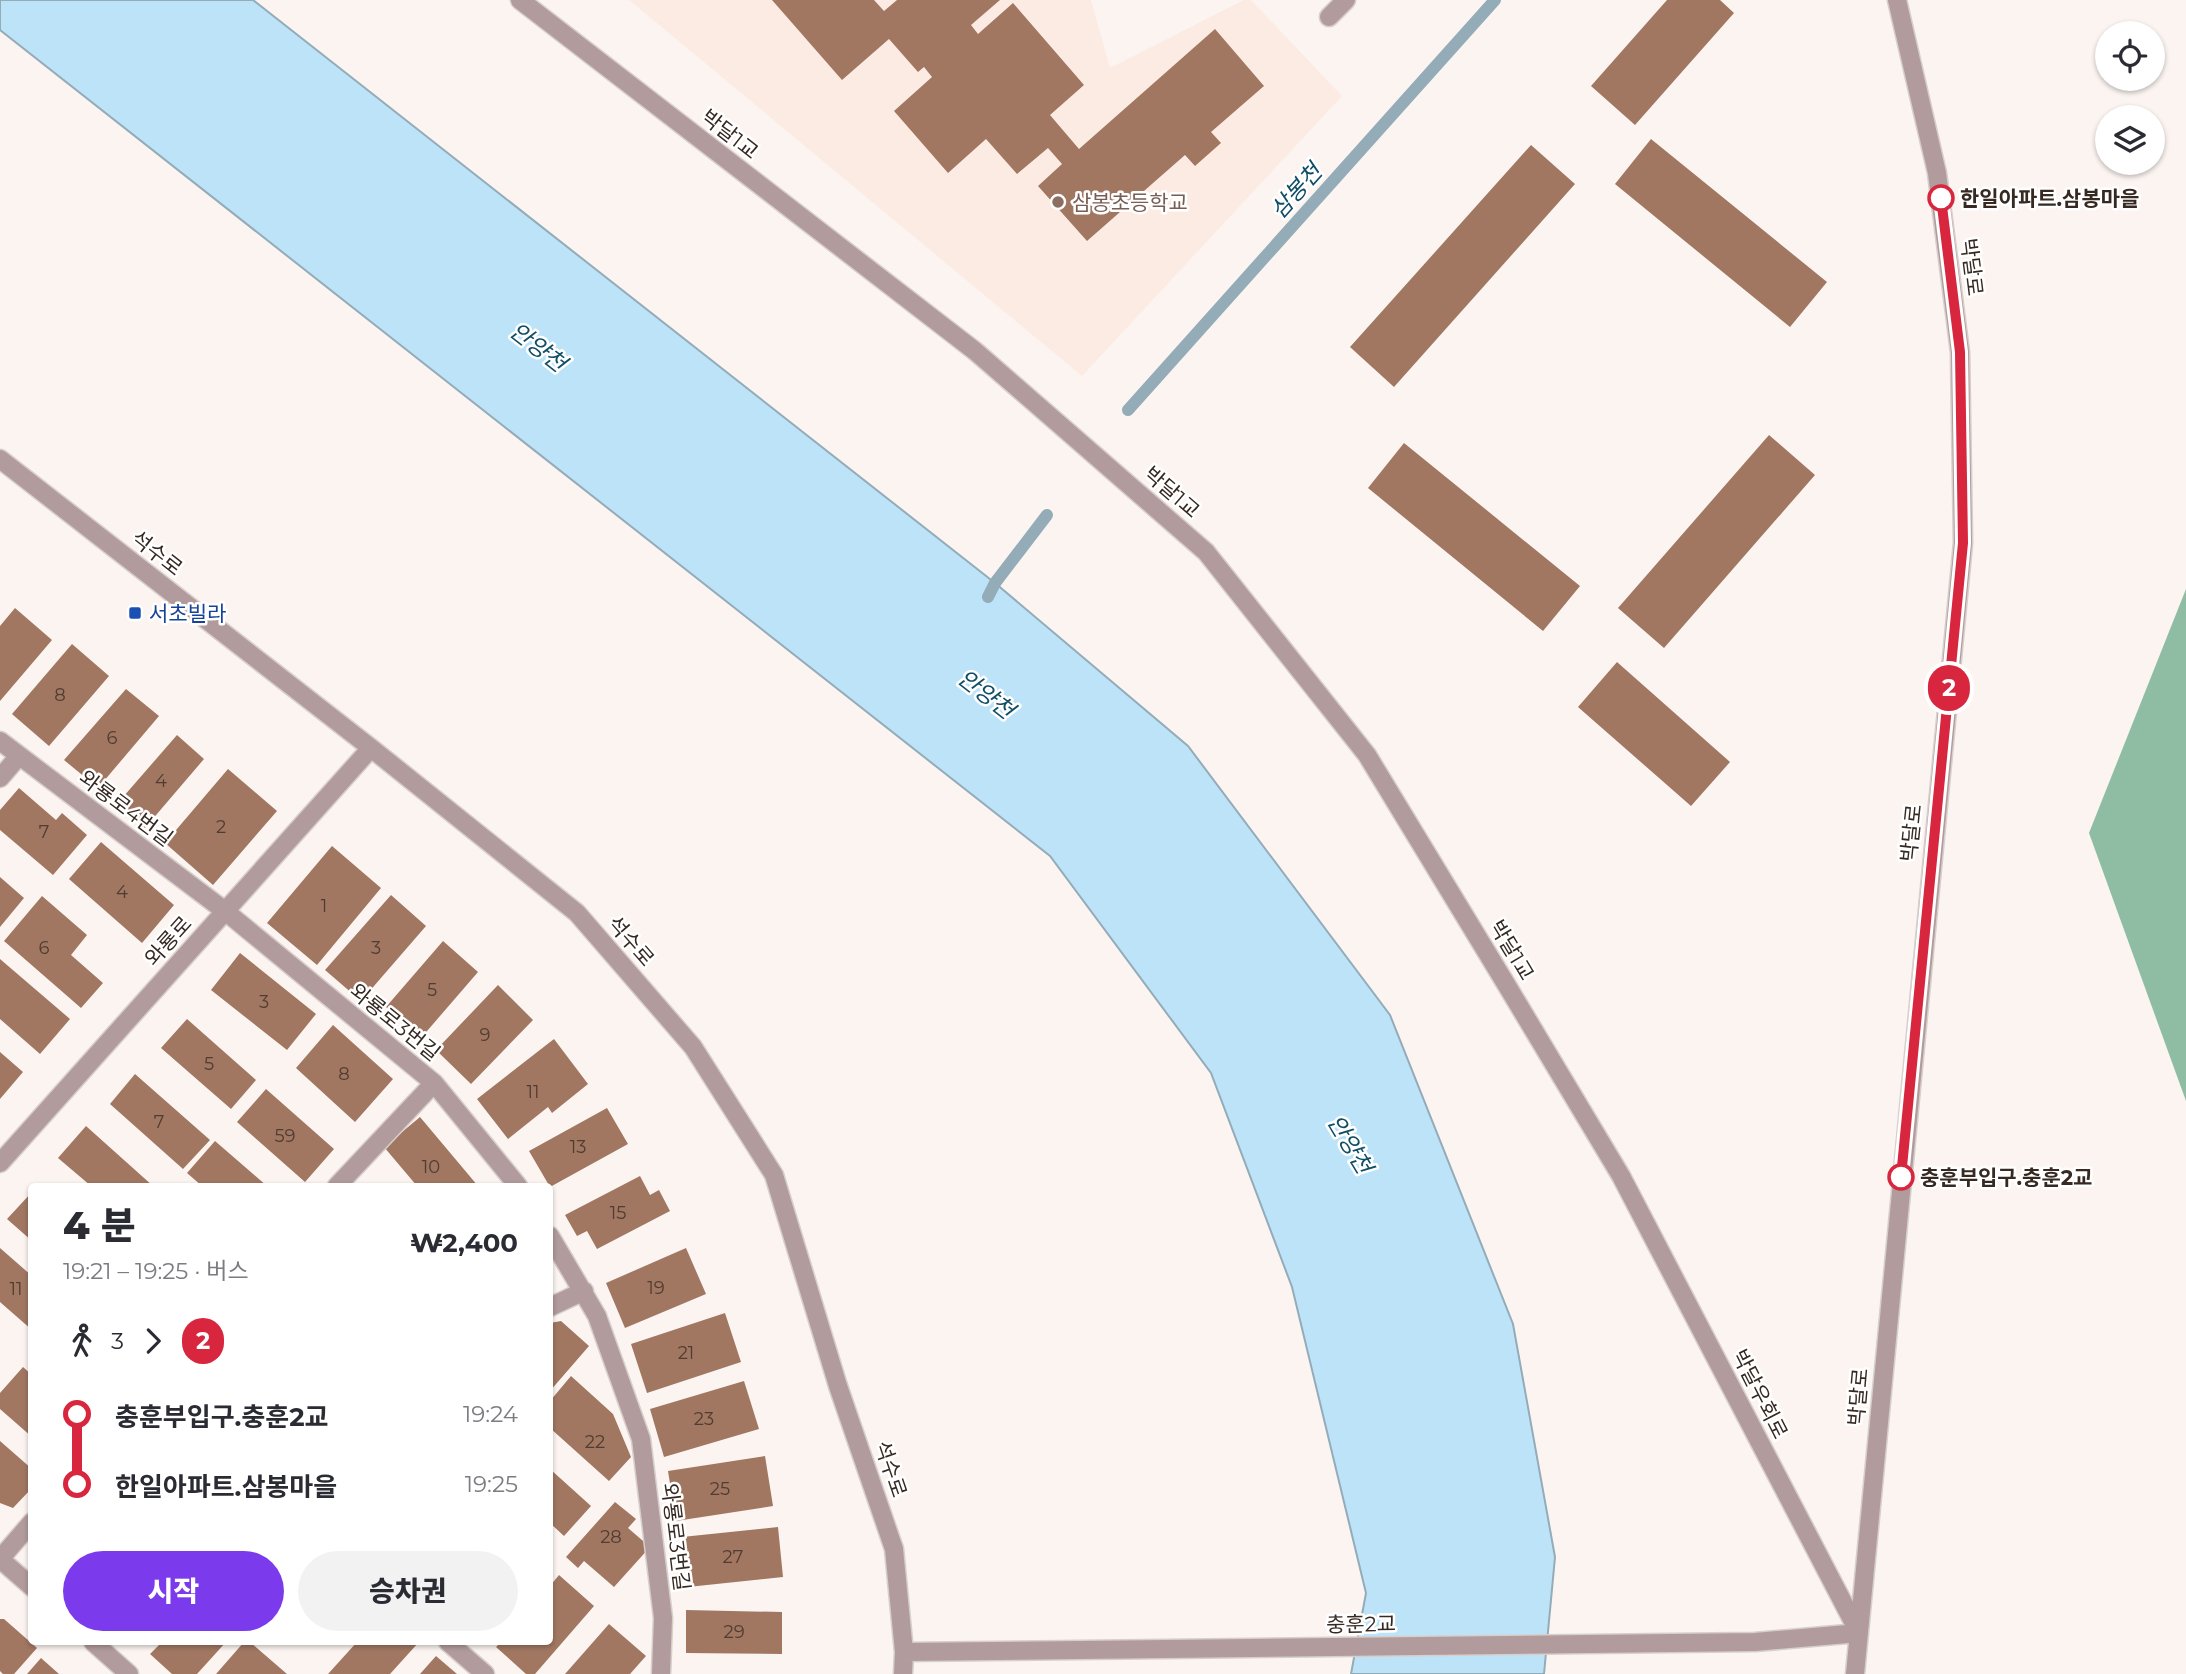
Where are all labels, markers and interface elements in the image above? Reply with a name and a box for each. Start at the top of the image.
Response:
map controls [2095,21,2165,175]
button: locate [2095,21,2165,91]
street label: 박달1교 [696,104,764,164]
button: layers [2095,105,2165,175]
water label: 삼봉천 [1264,156,1330,224]
marker: 한일아파트.삼봉마을 [1928,185,1954,211]
place label: 한일아파트.삼봉마을 [1960,186,2139,211]
place label: 삼봉초등학교 [1072,190,1188,215]
marker: 삼봉초등학교 [1050,194,1066,210]
street label: 박달로 [1956,237,1988,297]
water label: 안양천 [504,316,574,379]
street label: 박달1교 [1139,461,1205,523]
street label: 석수로 [126,525,188,581]
place label: 서초빌라 [149,601,226,626]
marker: 서초빌라 [127,605,143,621]
water label: 안양천 [952,663,1022,726]
line badge: 2 [1926,665,1972,711]
text: 2 [1942,673,1956,702]
house number: 8 [54,684,66,706]
house number: 6 [107,727,118,749]
street label: 와룡로4번길 [74,765,178,851]
house number: 4 [155,770,167,792]
street label: 박달로 [1896,803,1926,863]
house number: 2 [216,816,226,838]
house number: 7 [39,821,49,843]
house number: 4 [116,881,128,903]
house number: 1 [321,895,327,917]
street label: 와룡로 [139,911,197,971]
street label: 석수로 [603,911,659,971]
street label: 박달1교 [1484,915,1540,985]
house number: 6 [39,937,50,959]
house number: 3 [371,937,381,959]
street label: 와룡로3번길 [345,978,445,1066]
house number: 5 [427,979,437,1001]
house number: 3 [259,991,269,1013]
house number: 9 [480,1024,491,1046]
house number: 5 [204,1053,214,1075]
house number: 8 [338,1063,350,1085]
house number: 11 [527,1081,540,1103]
water label: 안양천 [1322,1110,1380,1181]
house number: 7 [154,1111,164,1133]
house number: 59 [274,1125,296,1147]
house number: 13 [570,1136,586,1158]
house number: 10 [422,1156,440,1178]
marker: 충훈부입구.충훈2교 [1888,1164,1914,1190]
place label: 충훈부입구.충훈2교 [1920,1165,2092,1190]
text: 4 분 [63,1202,136,1249]
house number: 15 [610,1202,626,1224]
text: ₩2,400 [410,1227,518,1259]
text: 19:21 – 19:25 · 버스 [63,1257,249,1285]
house number: 19 [647,1277,665,1299]
house number: 11 [10,1278,23,1300]
icon: walk [63,1322,101,1360]
icon: forward [134,1322,172,1360]
text: 2 [196,1326,210,1355]
text: 3 [111,1327,124,1355]
house number: 21 [678,1342,694,1364]
street label: 박달우회로 [1727,1345,1793,1443]
street label: 박달로 [1843,1367,1873,1427]
text: 19:24 [463,1400,518,1428]
text: 충훈부입구.충훈2교 [115,1401,329,1433]
house number: 23 [694,1408,714,1430]
house number: 22 [585,1431,605,1453]
street label: 석수로 [870,1438,912,1500]
text: 19:25 [465,1470,518,1498]
text: 한일아파트.삼봉마을 [115,1471,337,1503]
house number: 25 [710,1478,730,1500]
street label: 와룡로3번길 [657,1482,695,1592]
house number: 28 [600,1526,622,1548]
house number: 27 [723,1546,743,1568]
button: 시작 [63,1551,284,1631]
button: 승차권 [298,1551,518,1631]
street label: 충훈2교 [1326,1611,1396,1637]
house number: 29 [723,1621,745,1643]

